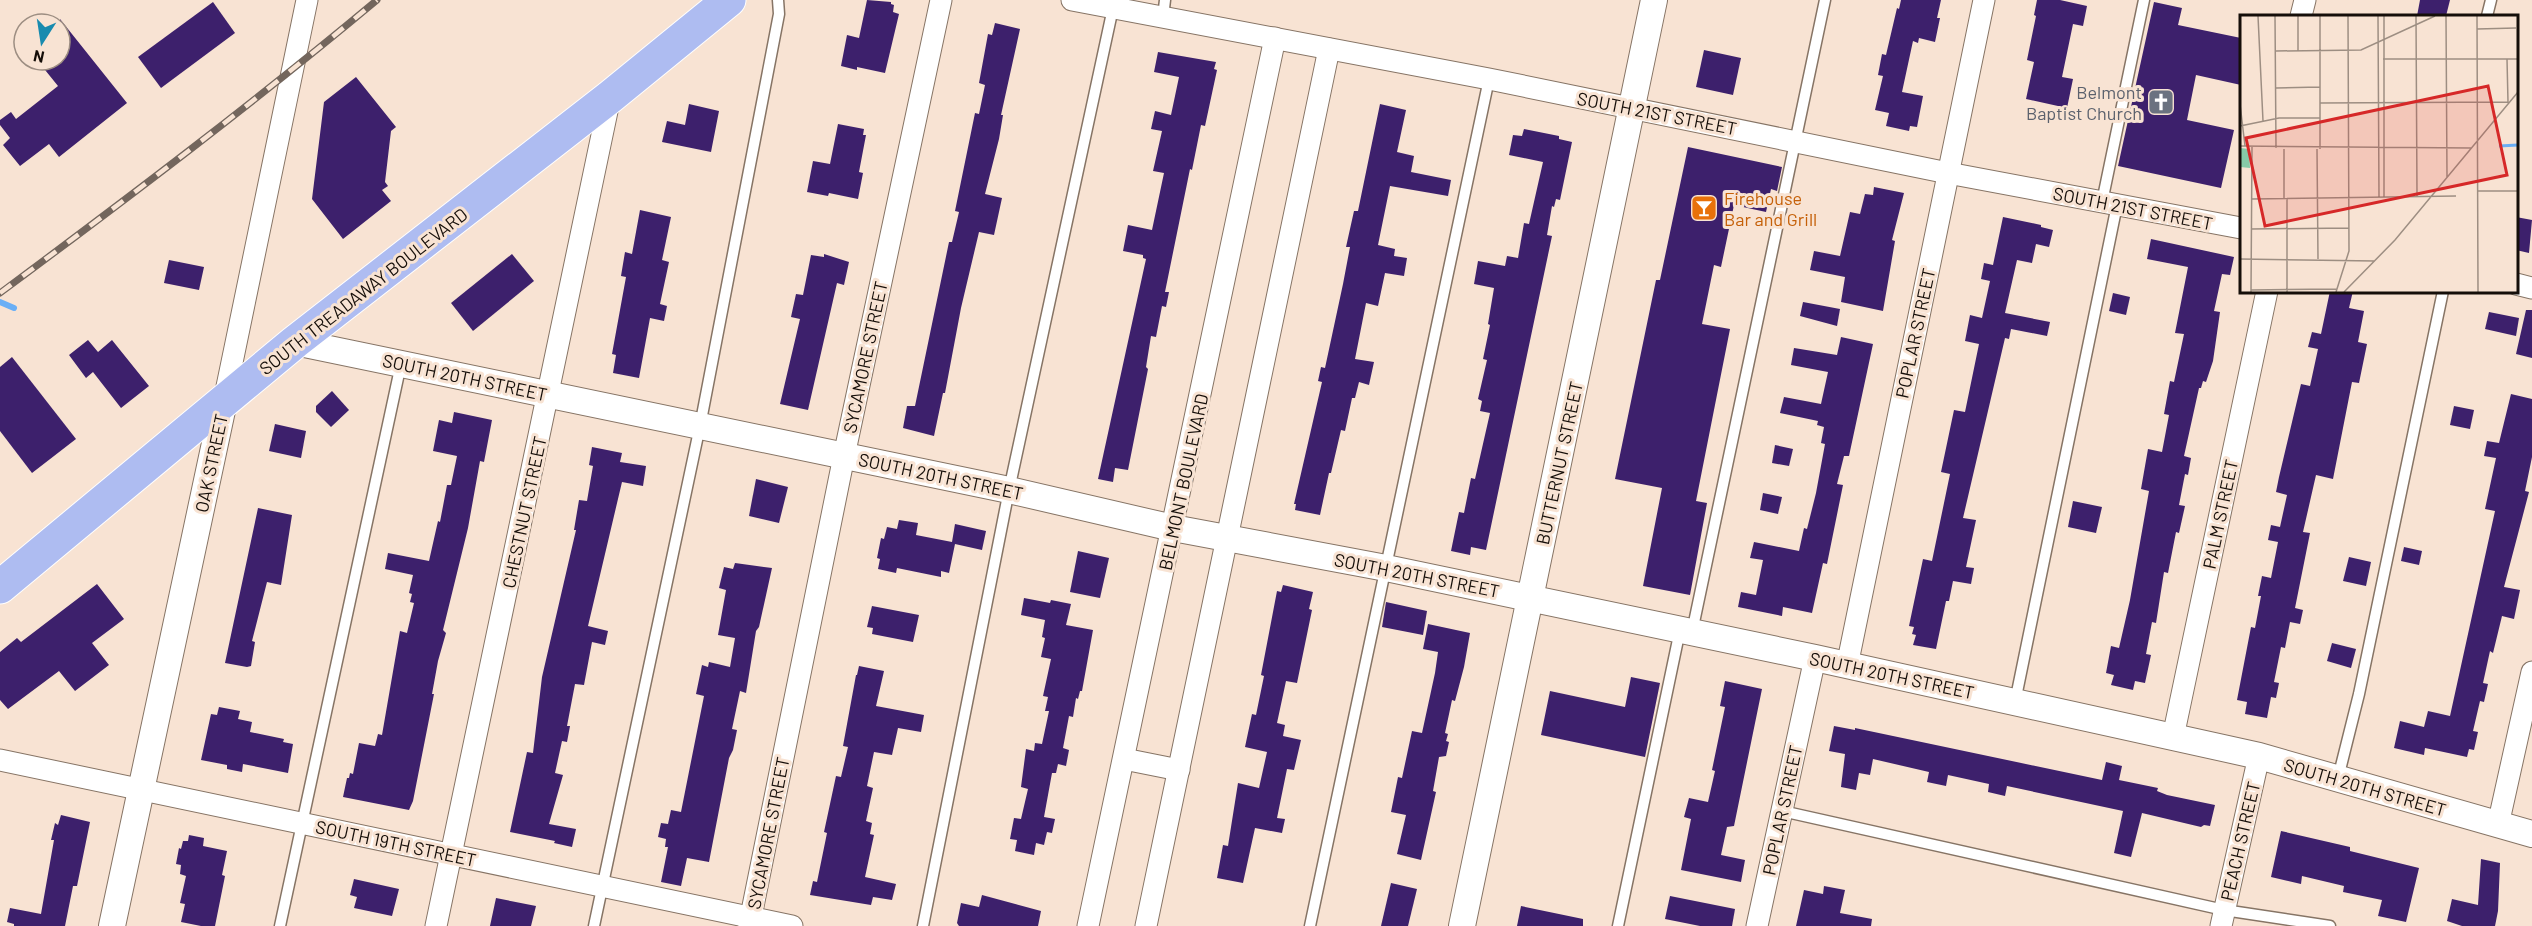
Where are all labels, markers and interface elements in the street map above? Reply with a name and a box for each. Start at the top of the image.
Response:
north arrow [12,12,72,72]
inset map [2240,15,2517,292]
text: N [32,47,46,68]
place label: Belmont Baptist Church [2026,81,2142,124]
street label: SOUTH 21ST STREET [1575,87,1739,139]
church icon: Belmont Baptist Church [2146,87,2176,117]
street label: SOUTH 21ST STREET [2051,182,2215,234]
place label: Firehouse Bar and Grill [1724,187,1817,230]
bar icon: Firehouse Bar and Grill [1689,193,1719,223]
street label: SOUTH TREADAWAY BOULEVARD [255,203,471,379]
street label: POPLAR STREET [1890,266,1940,400]
street label: SYCAMORE STREET [838,279,892,435]
street label: SOUTH 20TH STREET [381,349,549,405]
street label: BUTTERNUT STREET [1531,379,1587,547]
street label: BELMONT BOULEVARD [1154,392,1212,572]
street label: OAK STREET [190,412,232,514]
street label: CHESTNUT STREET [497,434,551,590]
street label: SOUTH 20TH STREET [857,448,1025,504]
street label: PALM STREET [2198,457,2242,571]
street label: SOUTH 20TH STREET [1333,548,1501,602]
street label: SOUTH 20TH STREET [1808,647,1976,703]
street label: POPLAR STREET [1757,743,1807,877]
street label: SOUTH 20TH STREET [2281,753,2449,821]
street label: SYCAMORE STREET [742,755,794,911]
street label: PEACH STREET [2216,779,2264,903]
street label: SOUTH 19TH STREET [314,815,478,871]

